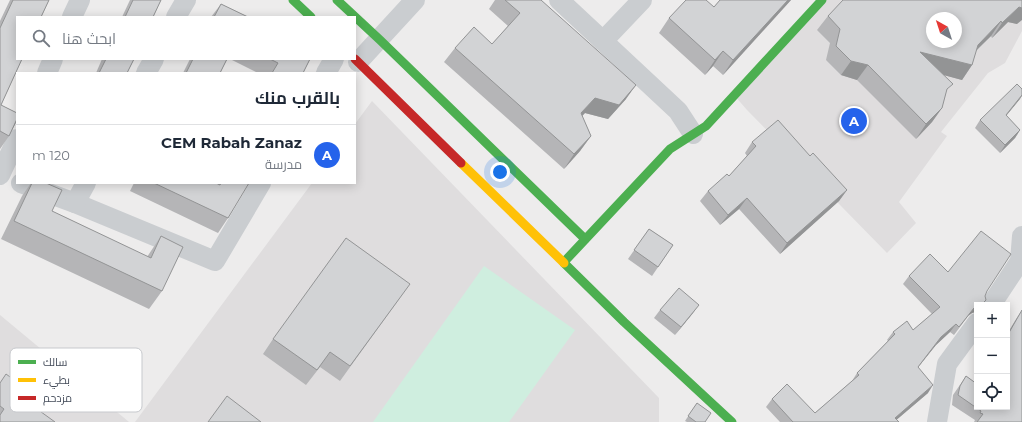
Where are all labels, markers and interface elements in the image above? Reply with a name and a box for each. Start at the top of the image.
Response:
north arrow [926,12,962,48]
search box [16,16,356,60]
icon: search [30,27,52,49]
text: ابحث هنا [62,29,116,48]
text: بالقرب منك [255,88,340,108]
pin: A [841,106,867,136]
text: CEM Rabah Zanaz [161,133,302,152]
text: 120 m [32,147,70,163]
text: A [322,147,332,163]
text: مدرسة [265,156,302,172]
your location [490,162,510,182]
map controls [974,302,1010,410]
button: + [974,302,1010,338]
button: − [974,338,1010,374]
legend [10,348,142,412]
text: سالك [43,355,67,369]
text: بطيء [43,373,70,389]
button: locate [974,374,1010,410]
text: مزدحم [43,391,72,406]

